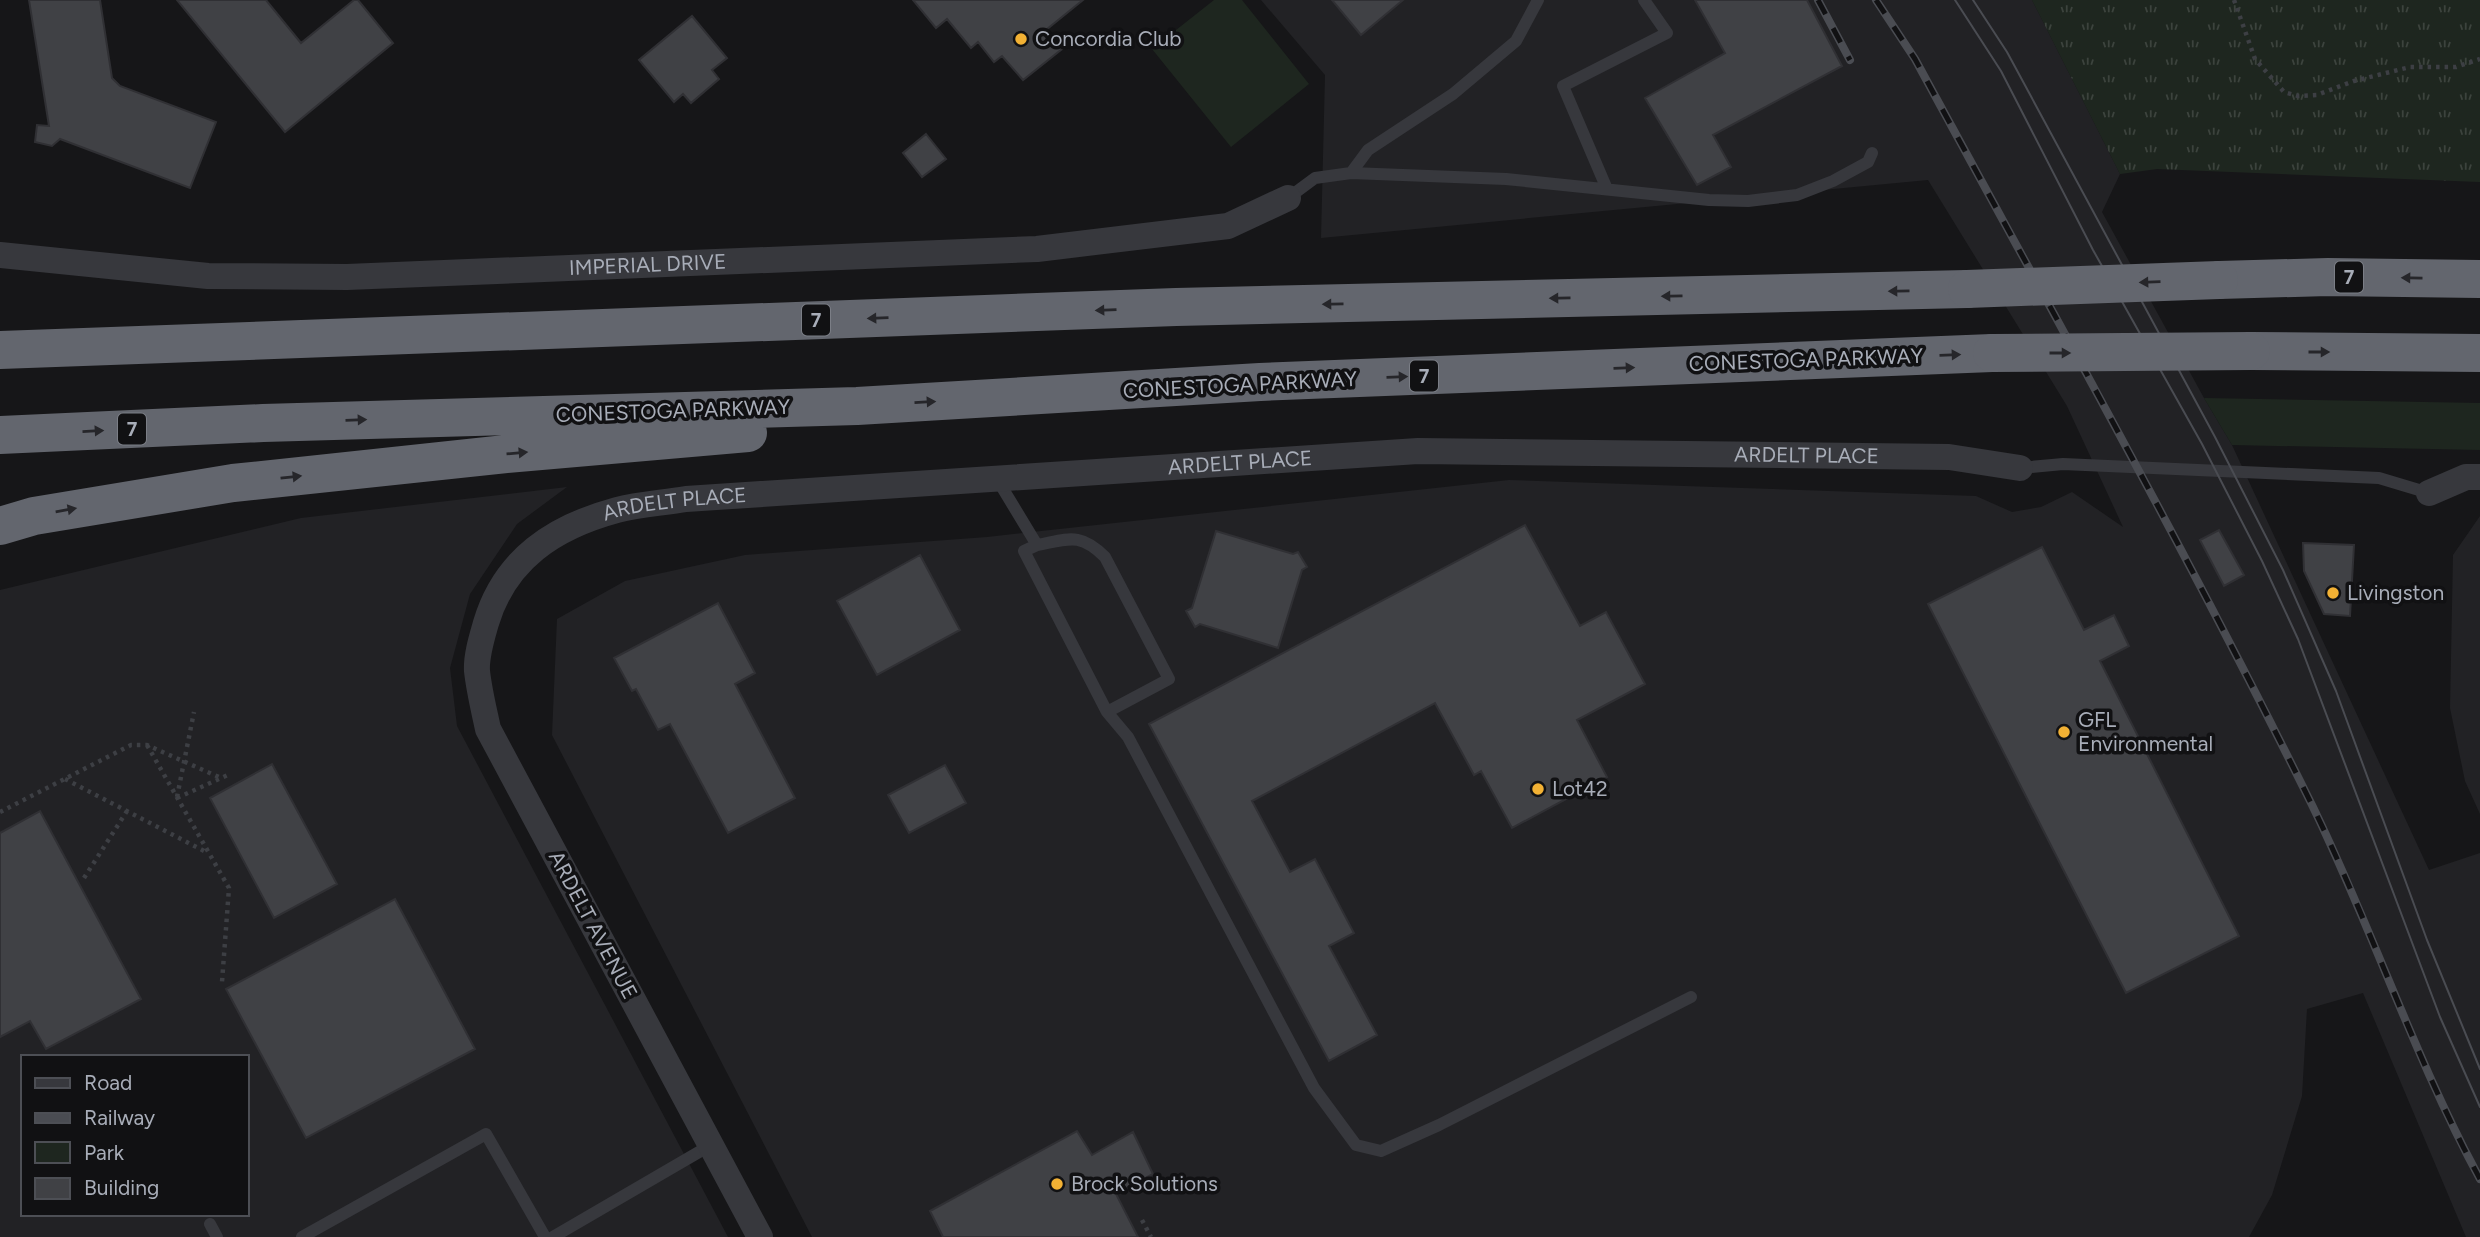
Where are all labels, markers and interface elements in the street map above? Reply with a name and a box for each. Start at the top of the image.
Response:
place label: Concordia Club [1035,26,1182,51]
marker: Concordia Club [1013,31,1029,47]
street label: IMPERIAL DRIVE [568,249,727,280]
road number: 7 [2335,262,2363,292]
one-way arrow [2401,272,2423,284]
one-way arrow [2139,277,2161,288]
one-way arrow [1888,285,1910,296]
one-way arrow [1661,290,1683,302]
one-way arrow [1549,293,1571,304]
one-way arrow [1322,298,1344,309]
road number: 7 [802,304,830,336]
one-way arrow [1094,304,1116,315]
one-way arrow [867,313,889,324]
street label: CONESTOGA PARKWAY [1688,343,1924,376]
one-way arrow [2308,346,2330,358]
one-way arrow [2049,347,2071,359]
one-way arrow [1939,349,1961,360]
road number: 7 [1410,360,1438,392]
one-way arrow [1614,362,1636,373]
street label: CONESTOGA PARKWAY [1122,366,1358,403]
one-way arrow [1386,371,1408,382]
street label: CONESTOGA PARKWAY [555,394,791,427]
one-way arrow [915,396,937,407]
road number: 7 [118,414,146,444]
one-way arrow [345,415,367,426]
one-way arrow [82,425,104,436]
street label: ARDELT PLACE [1734,442,1879,468]
street label: ARDELT PLACE [1167,445,1313,479]
one-way arrow [507,447,529,458]
one-way arrow [280,471,302,482]
street label: ARDELT PLACE [599,482,747,525]
one-way arrow [55,504,77,515]
place label: Livingston [2347,580,2444,605]
marker: Livingston [2325,585,2341,601]
place label: GFL Environmental [2078,707,2213,756]
marker: GFL Environmental [2056,724,2072,740]
place label: Lot42 [1552,776,1608,801]
marker: Lot42 [1530,781,1546,797]
street label: ARDELT AVENUE [544,846,643,1003]
legend [21,1055,248,1216]
text: Road [84,1070,132,1095]
text: Railway [84,1105,155,1130]
text: Park [84,1140,125,1165]
place label: Brock Solutions [1071,1171,1218,1196]
text: Building [84,1175,159,1200]
marker: Brock Solutions [1049,1176,1065,1192]

